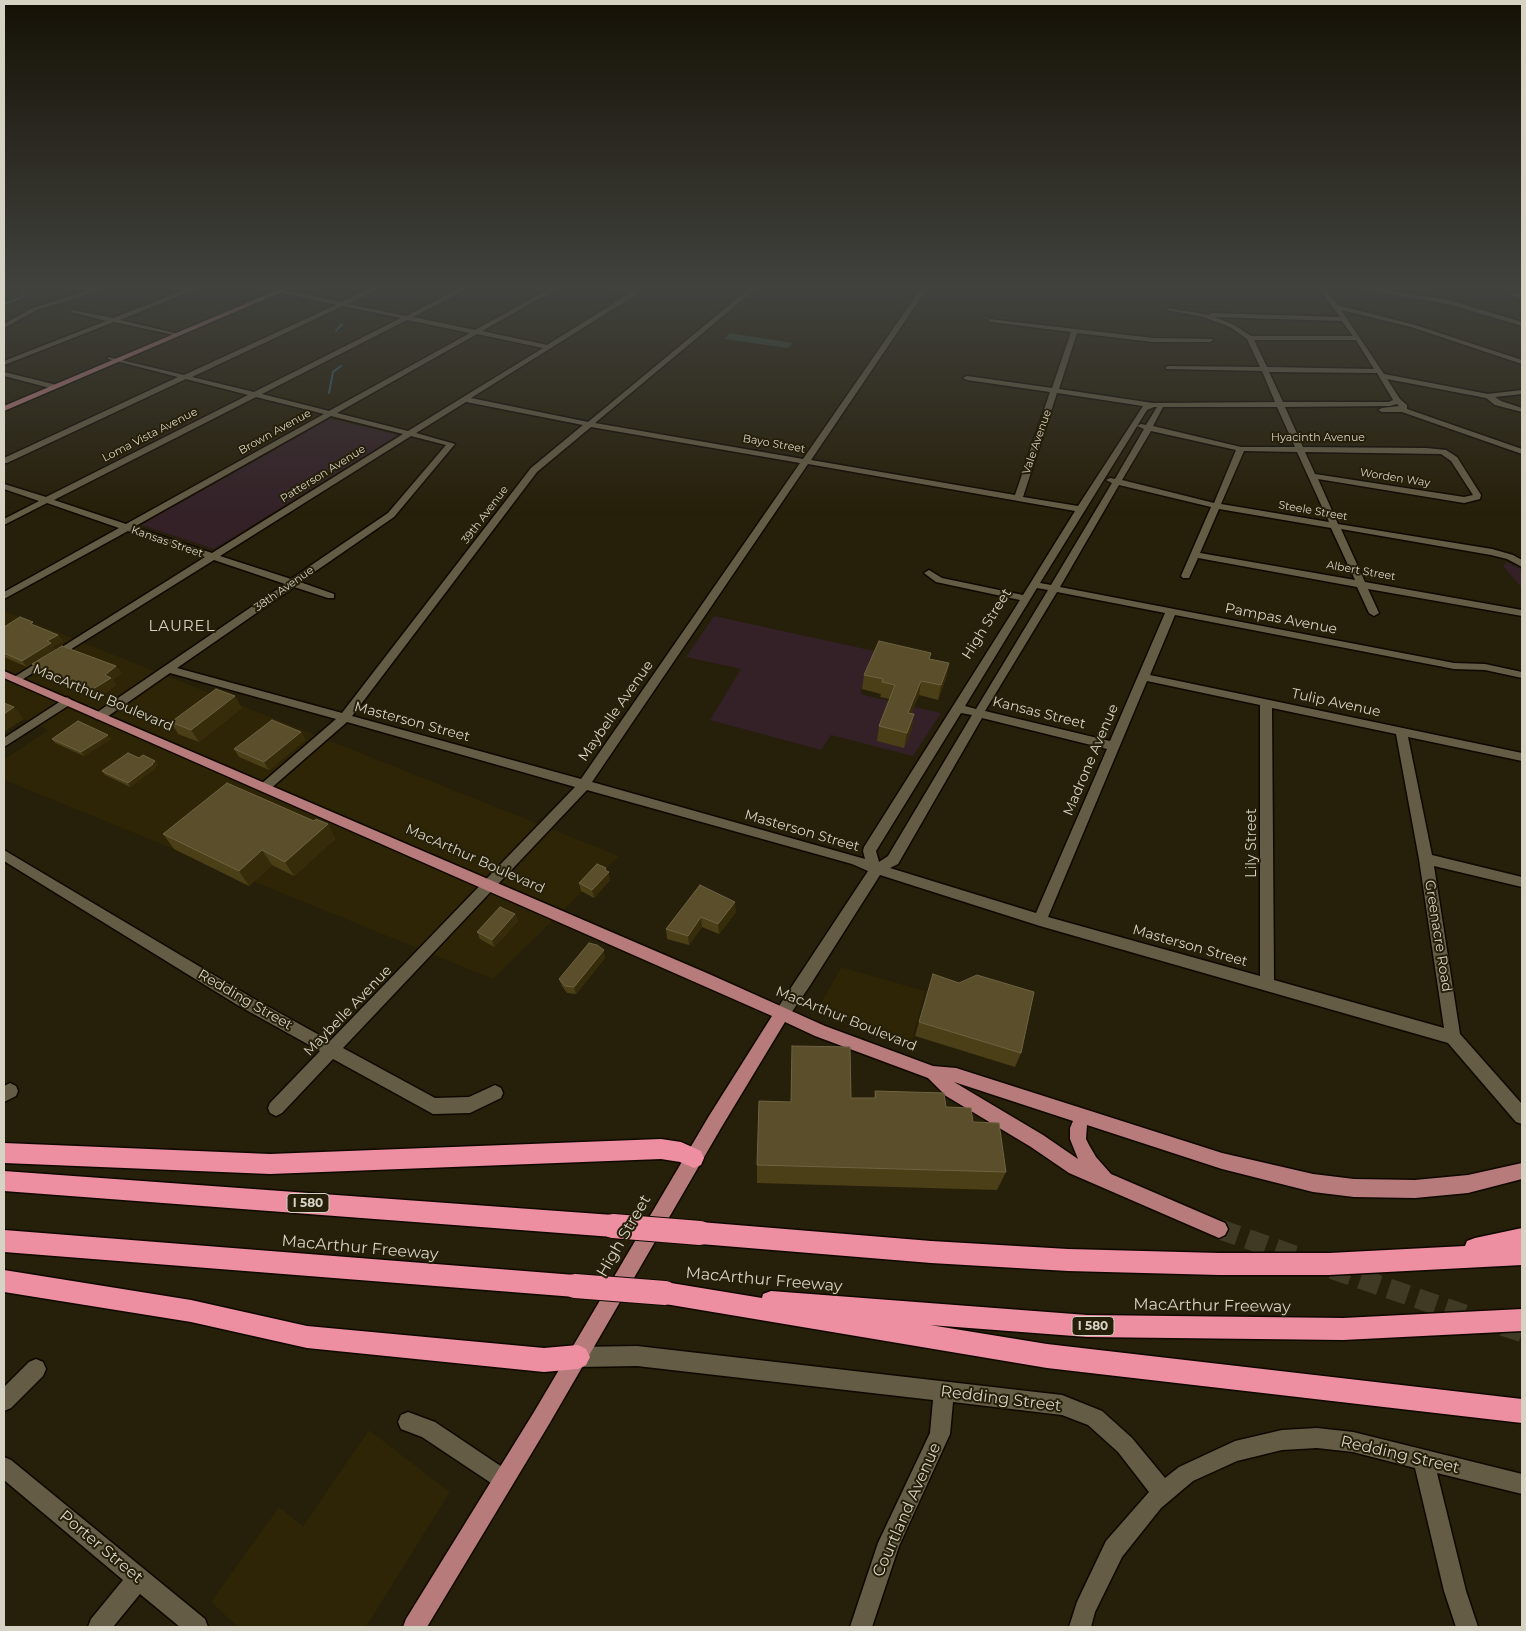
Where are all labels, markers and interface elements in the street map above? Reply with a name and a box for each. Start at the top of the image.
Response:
street label: Loma Vista Avenue [100,405,200,465]
street label: Brown Avenue [236,407,314,457]
street label: Vale Avenue [1020,408,1054,476]
street label: Hyacinth Avenue [1271,431,1365,445]
street label: Bayo Street [742,432,806,456]
street label: Patterson Avenue [278,442,368,506]
street label: Worden Way [1359,466,1431,490]
street label: 39th Avenue [459,483,511,547]
street label: Steele Street [1277,498,1349,524]
street label: Kansas Street [129,524,205,560]
street label: Albert Street [1325,558,1397,584]
street label: 38th Avenue [252,564,316,614]
street label: High Street [959,586,1015,662]
street label: Pampas Avenue [1223,600,1339,638]
district label: LAUREL [148,618,216,636]
street label: Maybelle Avenue [575,657,657,765]
street label: MacArthur Boulevard [30,661,176,735]
street label: Tulip Avenue [1290,685,1382,721]
street label: Kansas Street [991,693,1087,733]
street label: Masterson Street [352,698,472,746]
street label: Madrone Avenue [1060,702,1122,818]
street label: Masterson Street [742,807,862,855]
street label: Lily Street [1244,808,1260,878]
street label: MacArthur Boulevard [403,821,547,897]
street label: Greenacre Road [1421,879,1455,993]
street label: Masterson Street [1130,922,1250,970]
street label: Maybelle Avenue [300,962,396,1060]
street label: Redding Street [195,966,295,1034]
street label: MacArthur Boulevard [773,983,919,1055]
street label: High Street [593,1192,655,1280]
road number: I 580 [287,1194,329,1212]
street label: MacArthur Freeway [281,1232,439,1264]
street label: MacArthur Freeway [685,1264,843,1296]
street label: MacArthur Freeway [1133,1295,1291,1317]
road number: I 580 [1072,1316,1114,1335]
street label: Redding Street [939,1382,1063,1416]
street label: Redding Street [1339,1432,1461,1478]
street label: Courtland Avenue [869,1440,945,1580]
street label: Porter Street [55,1507,147,1587]

